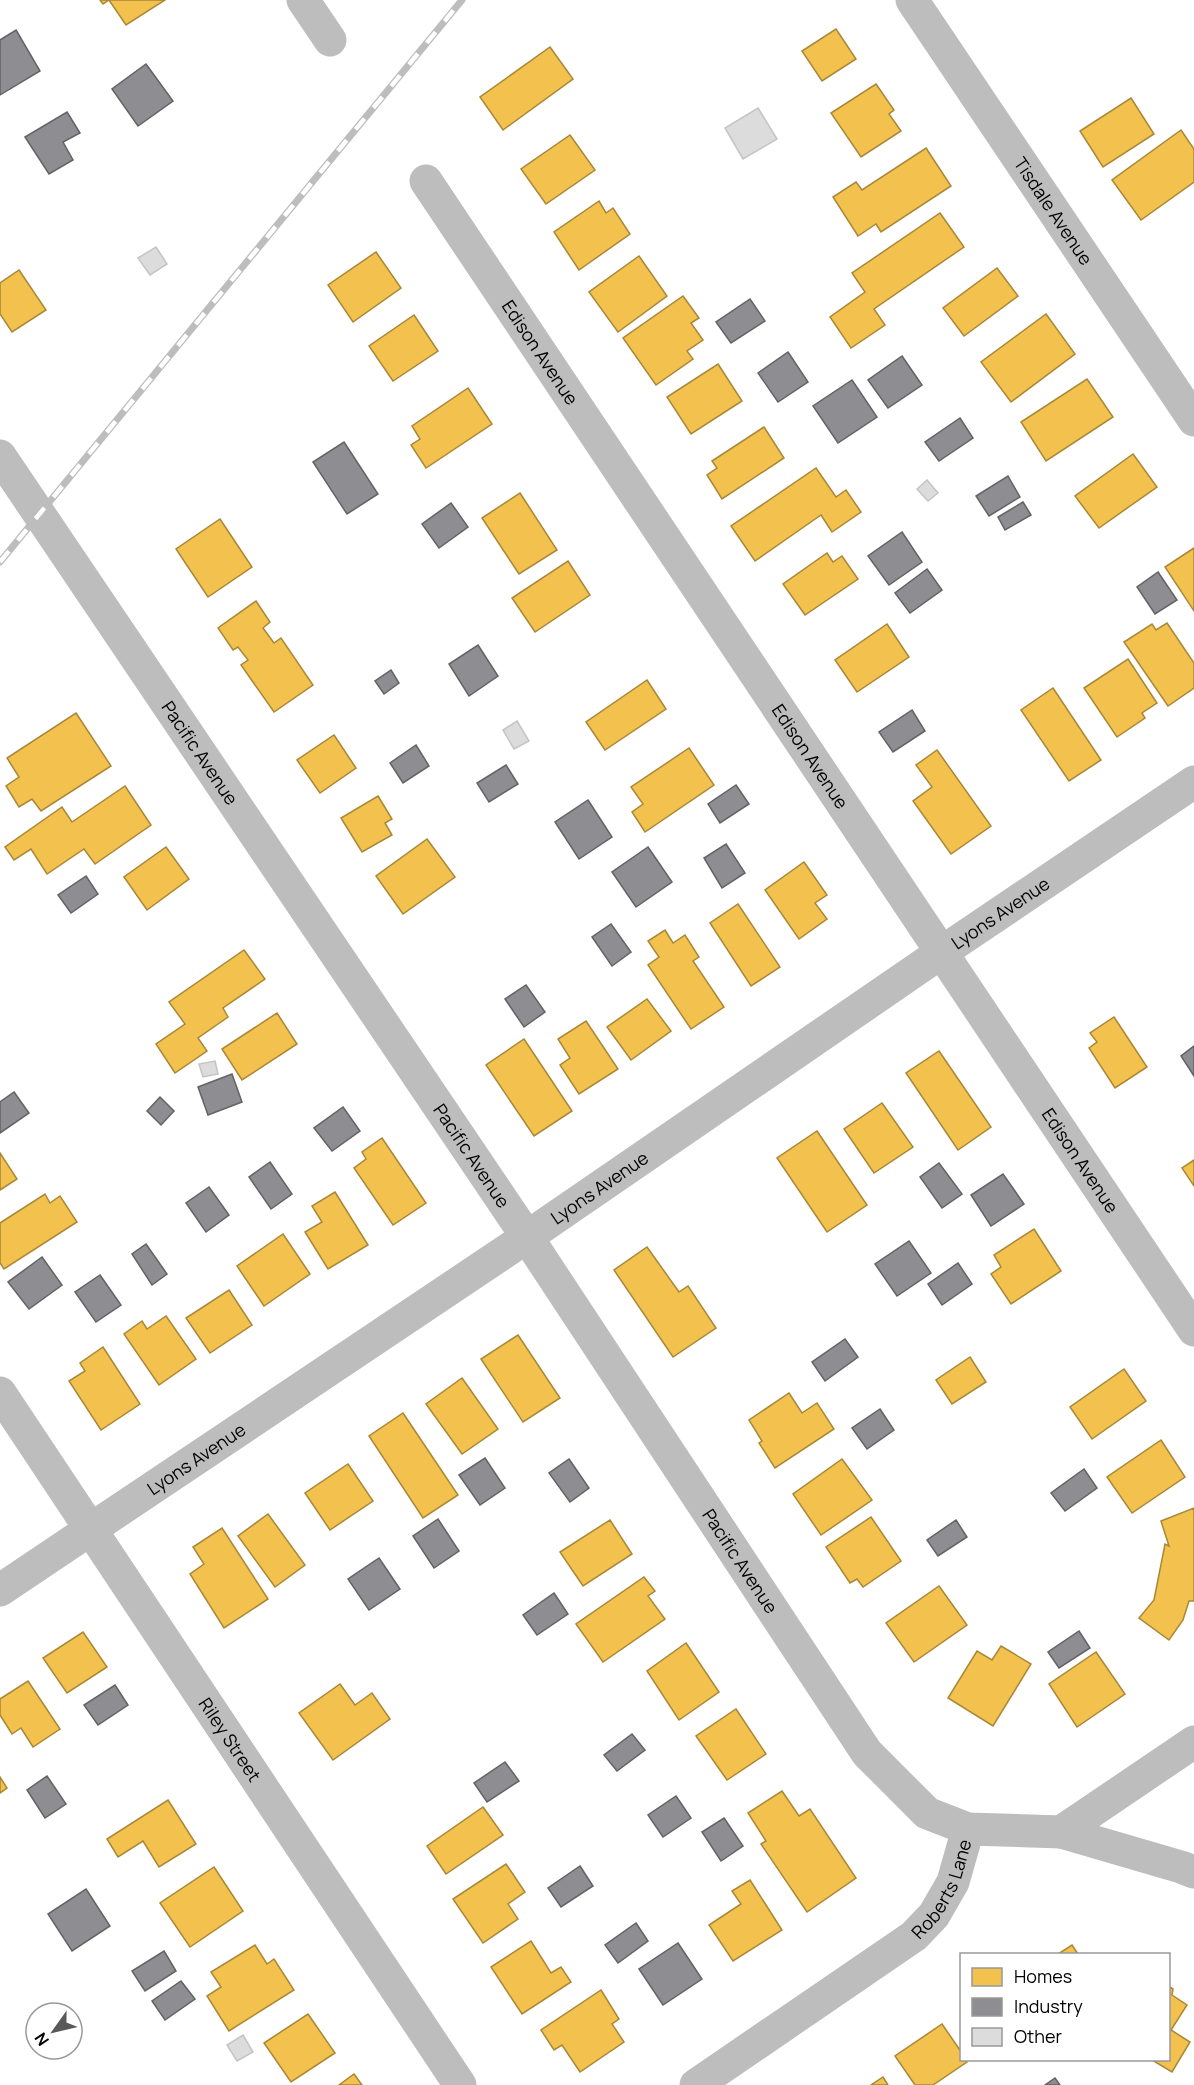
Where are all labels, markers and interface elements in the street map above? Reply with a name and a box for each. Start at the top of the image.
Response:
street label: Tisdale Avenue [1009,152,1098,269]
street label: Edison Avenue [497,295,584,409]
street label: Pacific Avenue [157,696,244,809]
street label: Edison Avenue [767,699,854,813]
street label: Lyons Avenue [946,871,1054,954]
street label: Pacific Avenue [428,1099,516,1212]
street label: Edison Avenue [1037,1103,1124,1217]
street label: Lyons Avenue [546,1145,653,1229]
street label: Lyons Avenue [142,1417,250,1500]
street label: Pacific Avenue [697,1504,784,1618]
street label: Riley Street [194,1693,267,1786]
street label: Roberts Lane [906,1836,977,1944]
legend [960,1953,1170,2061]
text: Homes [1014,1964,1072,1988]
text: Industry [1014,1994,1083,2018]
north arrow [24,2001,84,2061]
text: Other [1014,2024,1062,2048]
text: N [29,2028,54,2050]

